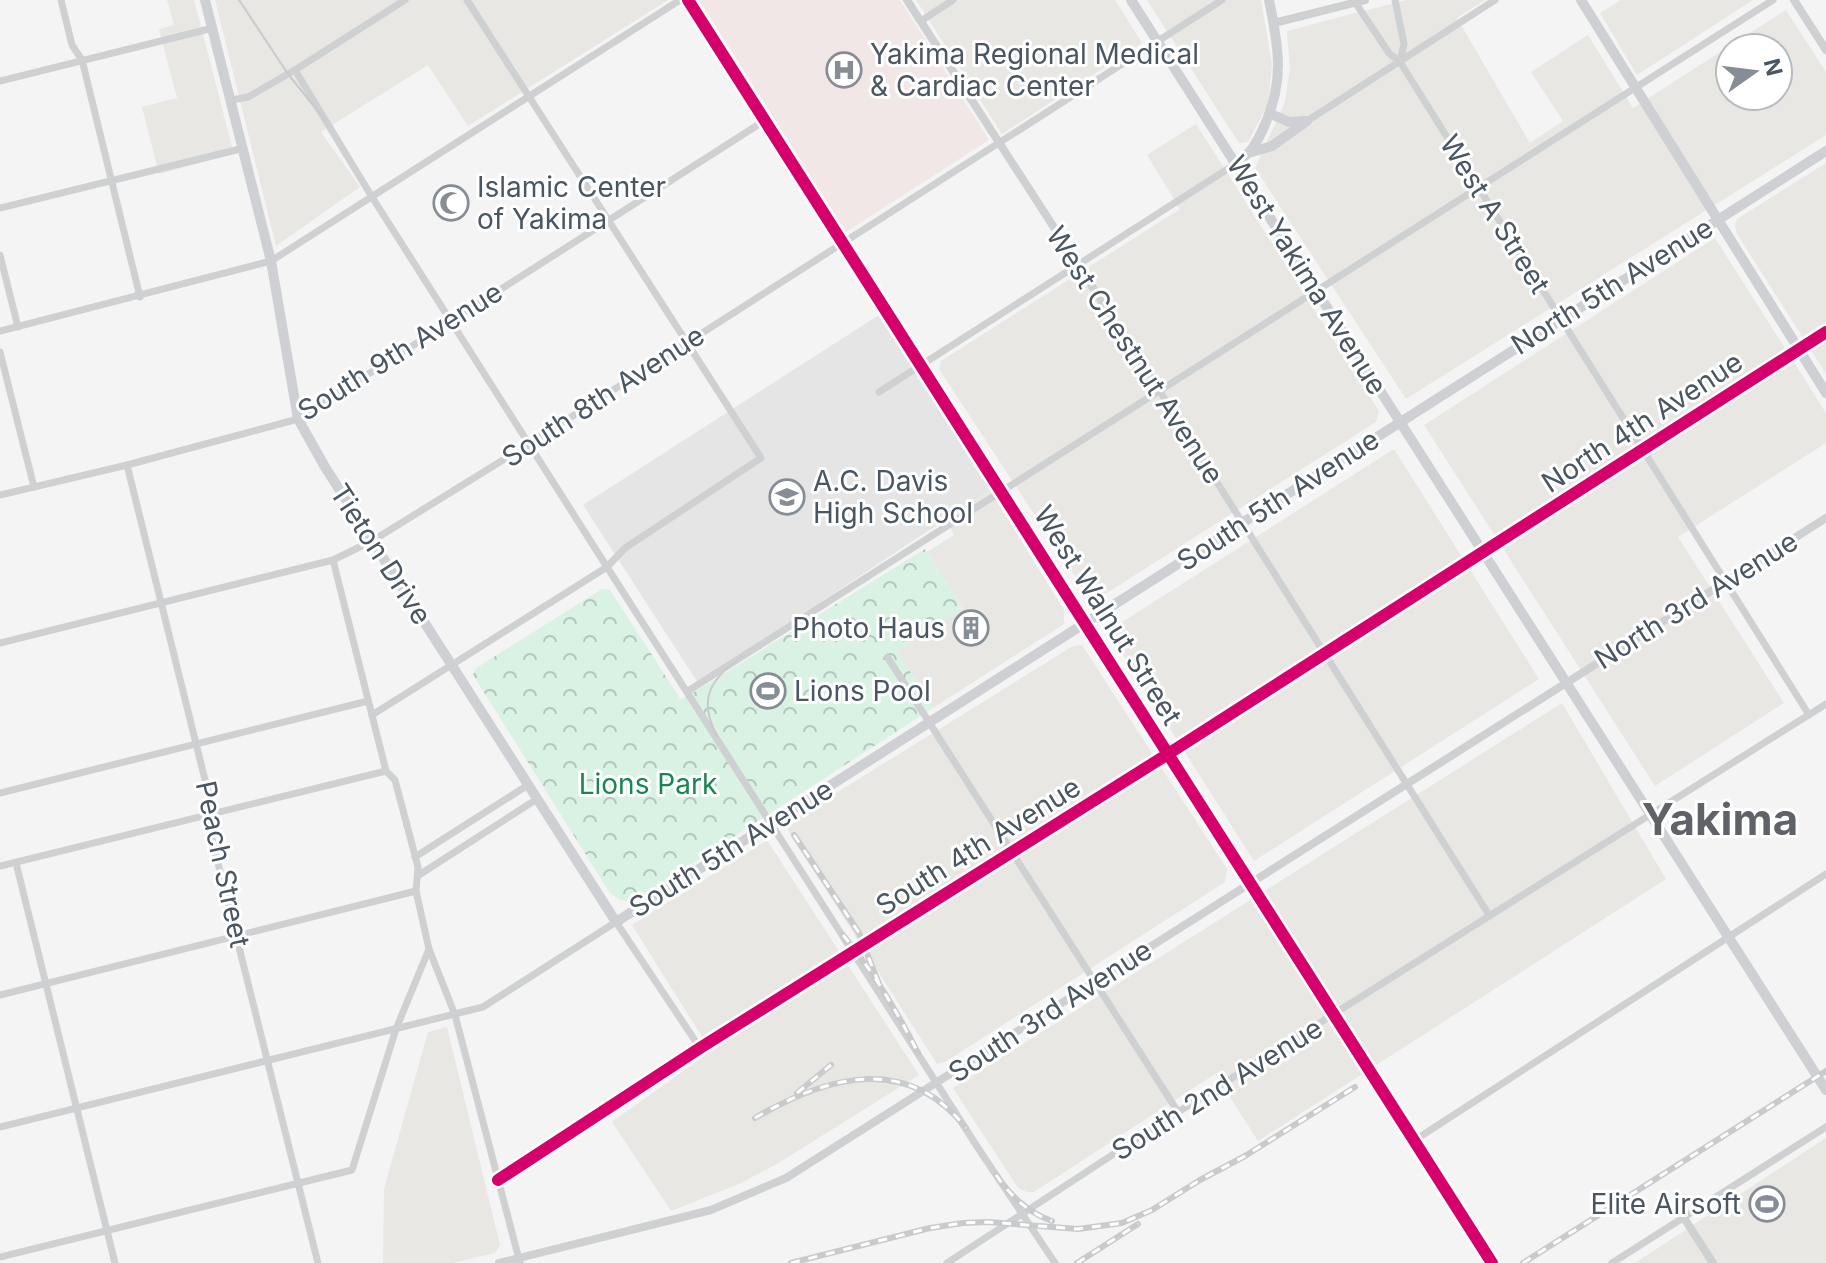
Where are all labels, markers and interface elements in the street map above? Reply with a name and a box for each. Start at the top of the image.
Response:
north arrow [1714,32,1794,112]
place label: Yakima Regional Medical & Cardiac Center [870,37,1199,103]
hospital icon: Yakima Regional Medical & Cardiac Center [825,51,863,89]
text: N [1759,56,1788,78]
street label: West A Street [1433,128,1557,300]
street label: West Yakima Avenue [1220,149,1394,401]
place label: Islamic Center of Yakima [477,170,666,236]
mosque icon: Islamic Center of Yakima [432,184,470,222]
street label: North 5th Avenue [1505,210,1719,362]
street label: West Chestnut Avenue [1039,220,1231,490]
street label: South 9th Avenue [292,274,508,428]
street label: South 8th Avenue [496,318,710,474]
street label: North 4th Avenue [1535,344,1749,500]
street label: South 5th Avenue [1171,422,1385,578]
place label: A.C. Davis High School [813,464,973,530]
street label: Tieton Drive [323,477,439,631]
school or university icon: A.C. Davis High School [768,478,806,516]
street label: West Walnut Street [1027,499,1189,731]
street label: North 3rd Avenue [1588,524,1804,676]
building icon: Photo Haus [952,609,990,647]
place label: Photo Haus [792,611,945,645]
sports icon: Lions Pool [749,672,787,710]
place label: Lions Pool [794,674,931,708]
park label: Lions Park [579,767,717,801]
street label: South 4th Avenue [869,769,1087,923]
street label: South 5th Avenue [623,772,839,924]
street label: Peach Street [189,778,257,950]
district label: Yakima [1642,792,1798,846]
street label: South 3rd Avenue [942,933,1158,1089]
street label: South 2nd Avenue [1105,1010,1329,1168]
sports icon: Elite Airsoft [1748,1185,1786,1223]
place label: Elite Airsoft [1591,1187,1741,1221]

